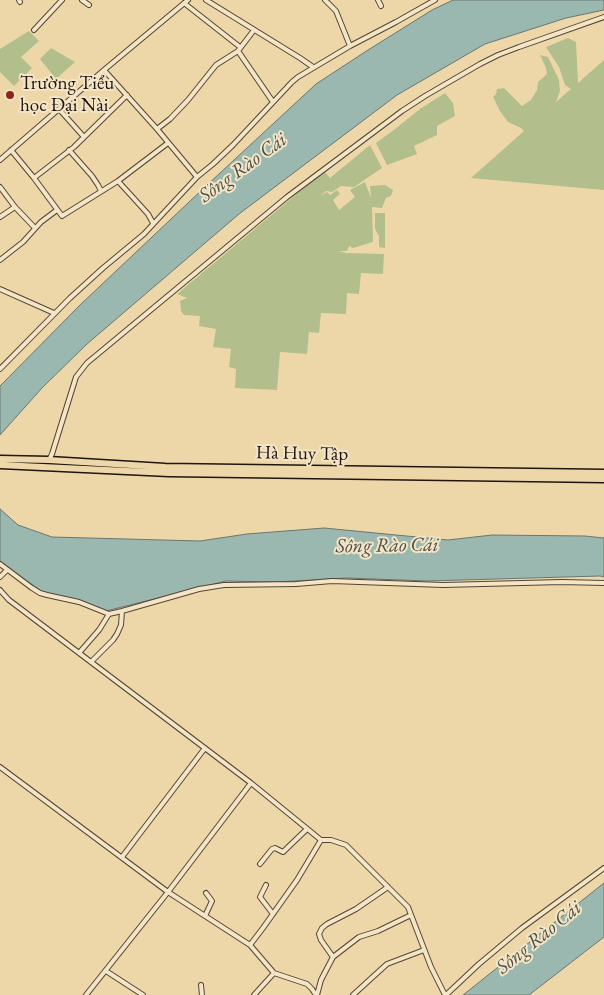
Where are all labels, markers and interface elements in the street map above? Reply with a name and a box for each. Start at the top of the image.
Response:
place label: Trường Tiểu học Đại Nài [20,73,114,117]
marker: Trường Tiểu học Đại Nài [4,89,16,101]
water label: Sông Rào Cái [194,128,292,208]
street label: Hà Huy Tập [256,442,348,466]
water label: Sông Rào Cái [335,533,439,559]
water label: Sông Rào Cái [491,896,587,980]

